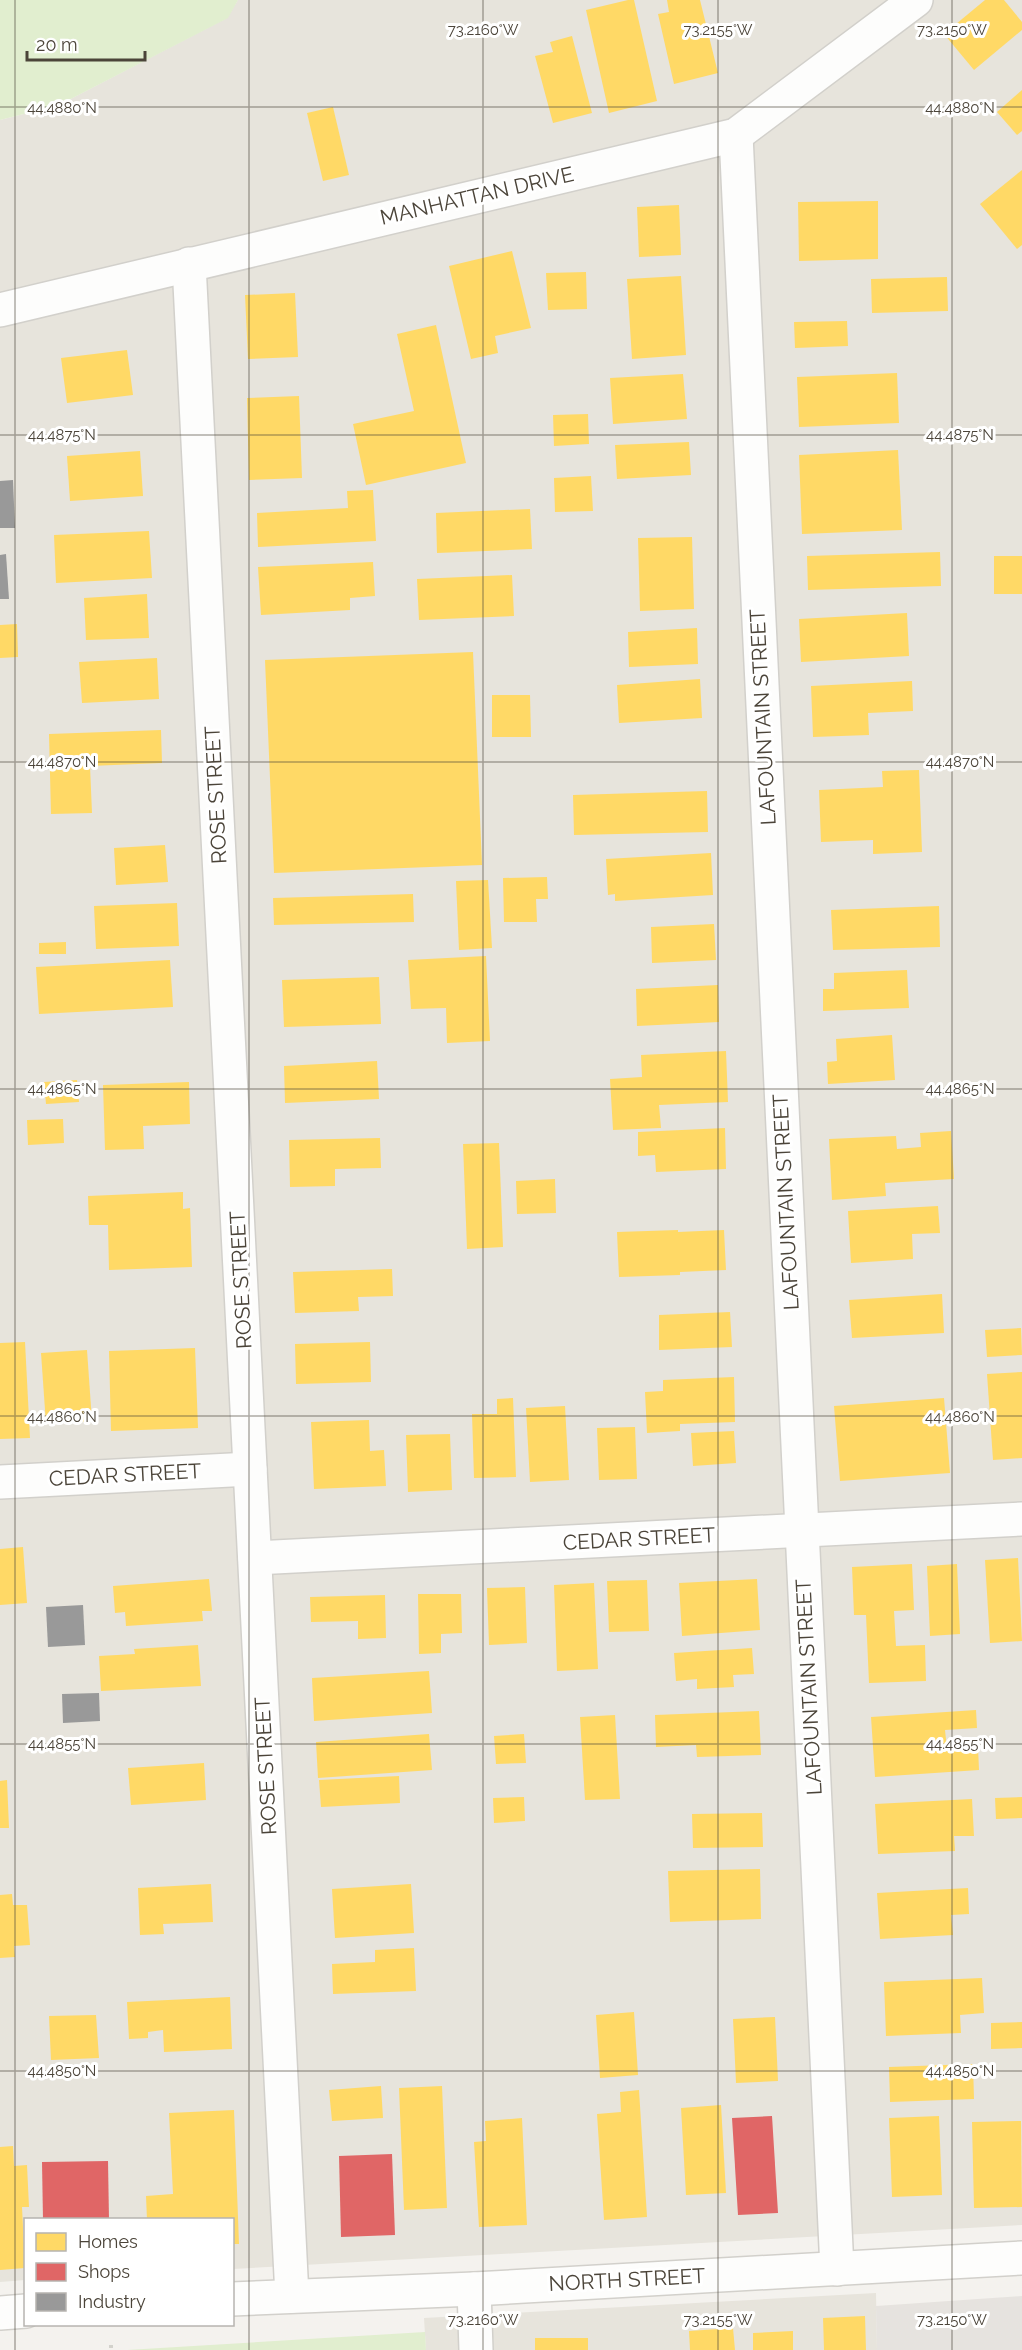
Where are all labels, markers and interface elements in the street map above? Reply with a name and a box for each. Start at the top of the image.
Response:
text: 73.2160°W [448,21,519,39]
text: 73.2155°W [683,21,753,39]
text: 73.2150°W [917,21,987,39]
scale bar [27,24,146,62]
text: 20 m [36,34,78,55]
text: 44.4880°N [27,99,97,117]
text: 44.4880°N [925,99,995,117]
street label: MANHATTAN DRIVE [378,161,576,230]
text: 44.4875°N [28,426,96,444]
text: 44.4875°N [926,426,994,444]
street label: LAFOUNTAIN STREET [744,608,781,826]
street label: ROSE STREET [199,725,232,865]
text: 44.4870°N [28,753,96,771]
text: 44.4870°N [926,753,994,771]
text: 44.4865°N [27,1080,97,1098]
text: 44.4865°N [925,1080,995,1098]
street label: LAFOUNTAIN STREET [767,1093,804,1311]
street label: ROSE STREET [224,1210,257,1350]
text: 44.4860°N [27,1408,97,1426]
text: 44.4860°N [925,1408,995,1426]
street label: CEDAR STREET [48,1458,202,1491]
street label: CEDAR STREET [562,1522,716,1555]
street label: LAFOUNTAIN STREET [790,1578,827,1796]
street label: ROSE STREET [249,1696,282,1836]
text: 44.4855°N [28,1735,96,1753]
text: 44.4855°N [926,1735,994,1753]
text: 44.4850°N [28,2062,96,2080]
text: 44.4850°N [926,2062,994,2080]
legend [24,2218,234,2326]
text: Homes [78,2231,138,2252]
text: Shops [78,2261,130,2282]
street label: NORTH STREET [548,2263,706,2296]
text: Industry [78,2291,146,2312]
text: 73.2160°W [448,2311,519,2329]
text: 73.2155°W [683,2311,753,2329]
text: 73.2150°W [917,2311,987,2329]

